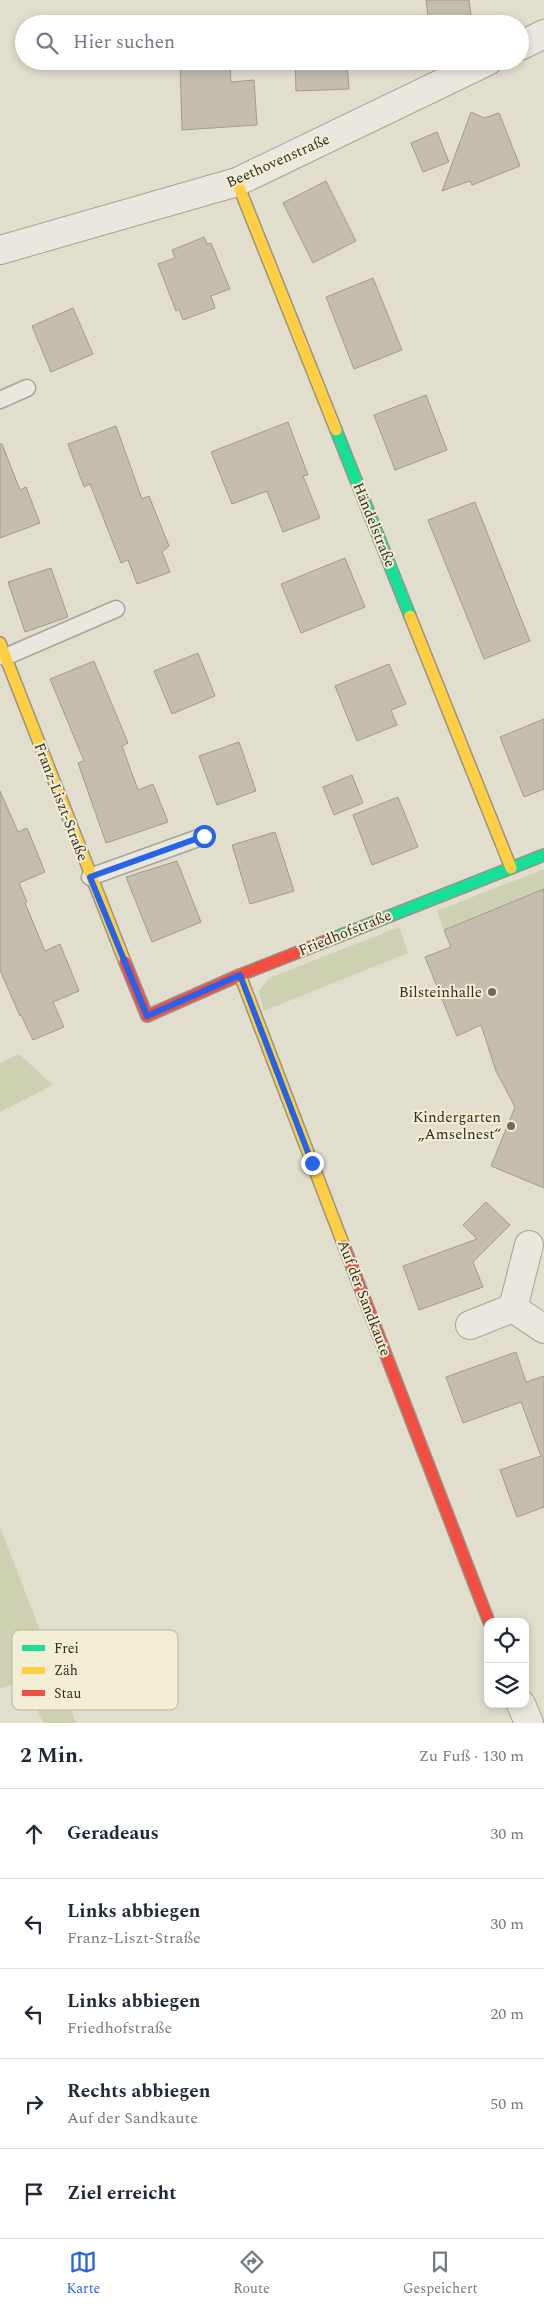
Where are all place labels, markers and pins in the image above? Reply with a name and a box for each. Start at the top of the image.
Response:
place label: Bilsteinhalle [399,981,482,1004]
marker: Bilsteinhalle [486,986,498,998]
place label: Kindergarten „Amselnest“ [413,1106,501,1146]
marker: Kindergarten „Amselnest“ [505,1120,517,1132]

